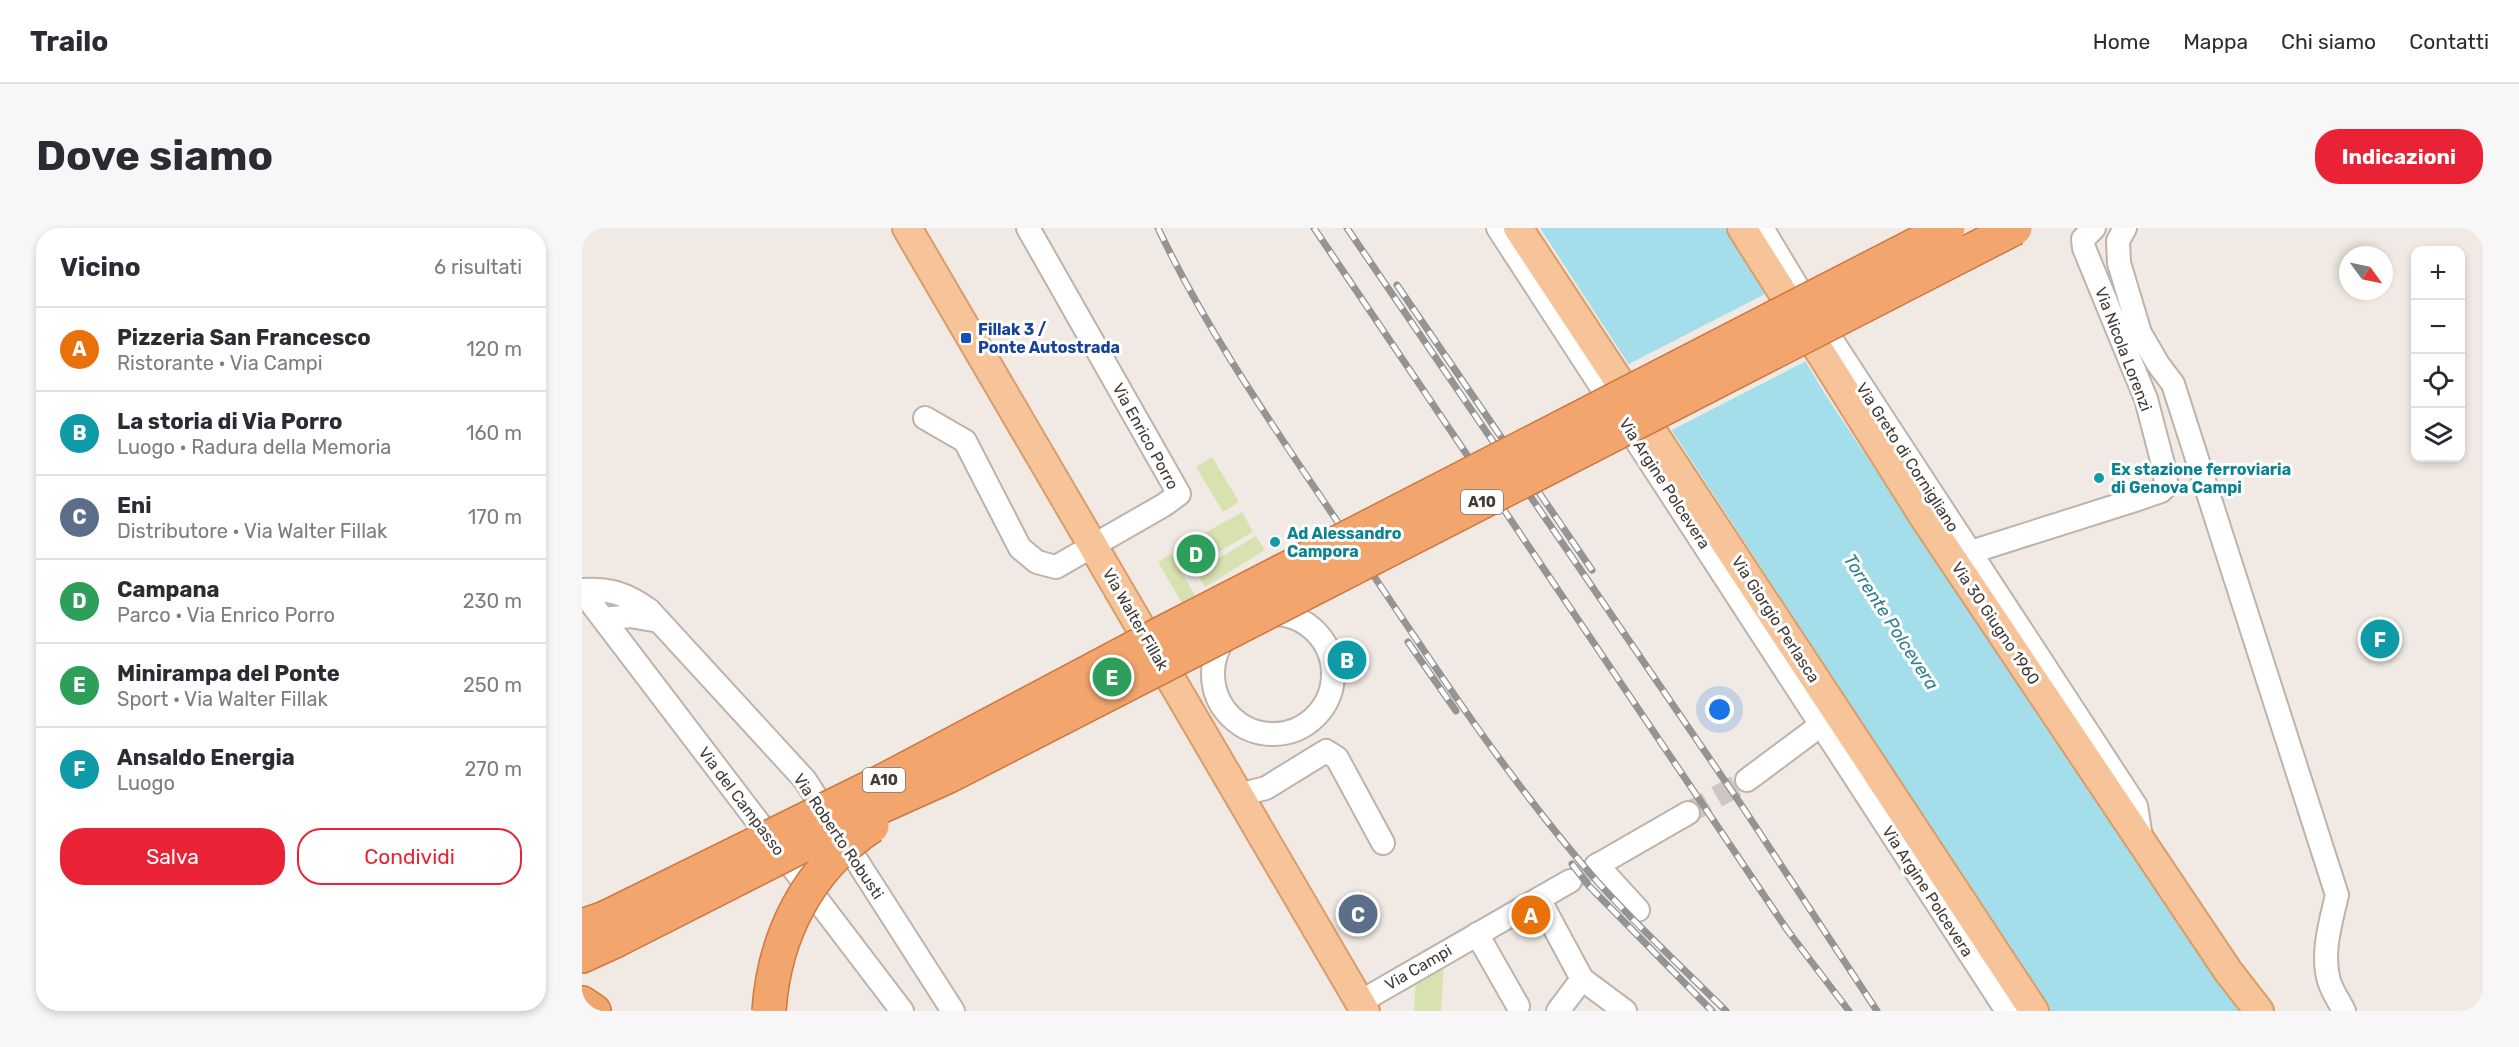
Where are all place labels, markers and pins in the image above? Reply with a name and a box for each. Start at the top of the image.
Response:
place label: Fillak 3 / Ponte Autostrada [978,320,1120,357]
marker: Fillak 3 / Ponte Autostrada [959,331,973,345]
place label: Ex stazione ferroviaria di Genova Campi [2111,460,2291,497]
marker: Ex stazione ferroviaria di Genova Campi [2092,471,2106,485]
place label: Ad Alessandro Campora [1287,524,1402,561]
pin: D [1176,532,1216,576]
marker: Ad Alessandro Campora [1268,535,1282,549]
pin: F [2360,616,2400,662]
pin: B [1328,638,1366,682]
pin: E [1092,654,1132,700]
pin: C [1338,892,1378,936]
pin: A [1512,892,1550,938]

